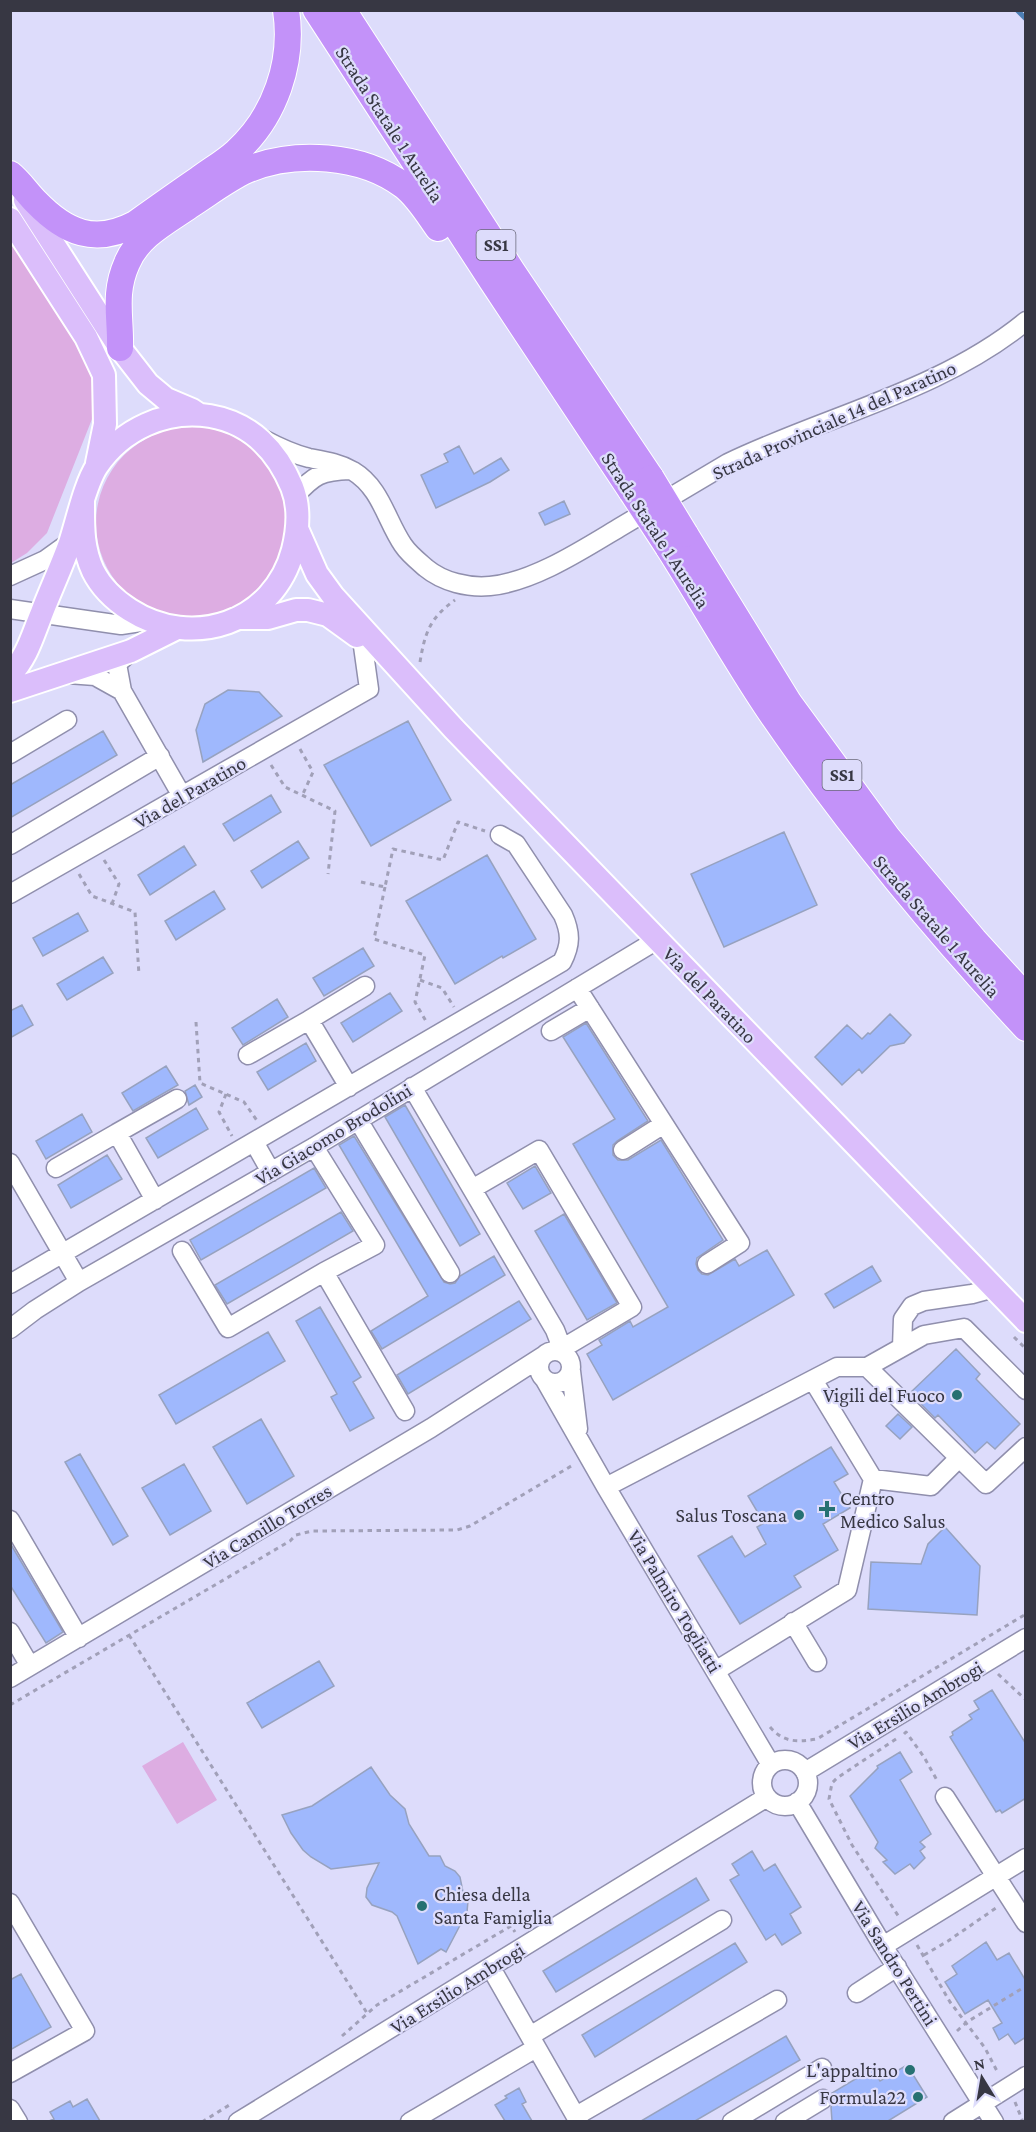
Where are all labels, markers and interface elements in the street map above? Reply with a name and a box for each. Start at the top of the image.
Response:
street label: Strada Statale 1 Aurelia [331,42,449,206]
road number: SS1 [476,230,516,260]
street label: Strada Provinciale 14 del Paratino [709,356,959,484]
street label: Strada Statale 1 Aurelia [597,448,715,612]
street label: Via del Paratino [130,751,250,833]
road number: SS1 [822,760,862,790]
street label: Strada Statale 1 Aurelia [869,850,1005,1002]
street label: Via del Paratino [659,942,761,1048]
street label: Via Giacomo Brodolini [251,1079,415,1189]
place label: Vigili del Fuoco [823,1384,945,1407]
marker: Vigili del Fuoco [950,1388,964,1402]
street label: Via Camillo Torres [199,1479,335,1573]
place label: Centro Medico Salus [840,1487,946,1532]
marker: Centro Medico Salus [818,1500,836,1518]
place label: Salus Toscana [675,1504,787,1526]
marker: Salus Toscana [792,1508,806,1522]
street label: Via Palmiro Togliatti [623,1525,726,1677]
street label: Via Ersilio Ambrogi [843,1656,987,1755]
place label: Chiesa della Santa Famiglia [434,1883,552,1929]
street label: Via Sandro Pertini [848,1897,942,2029]
marker: Chiesa della Santa Famiglia [415,1899,429,1913]
street label: Via Ersilio Ambrogi [386,1938,529,2039]
north arrow [952,2048,1012,2108]
text: N [972,2054,986,2073]
place label: L'appaltino [806,2059,898,2082]
marker: L'appaltino [903,2063,917,2077]
place label: Formula22 [819,2086,906,2108]
marker: Formula22 [911,2090,925,2104]

